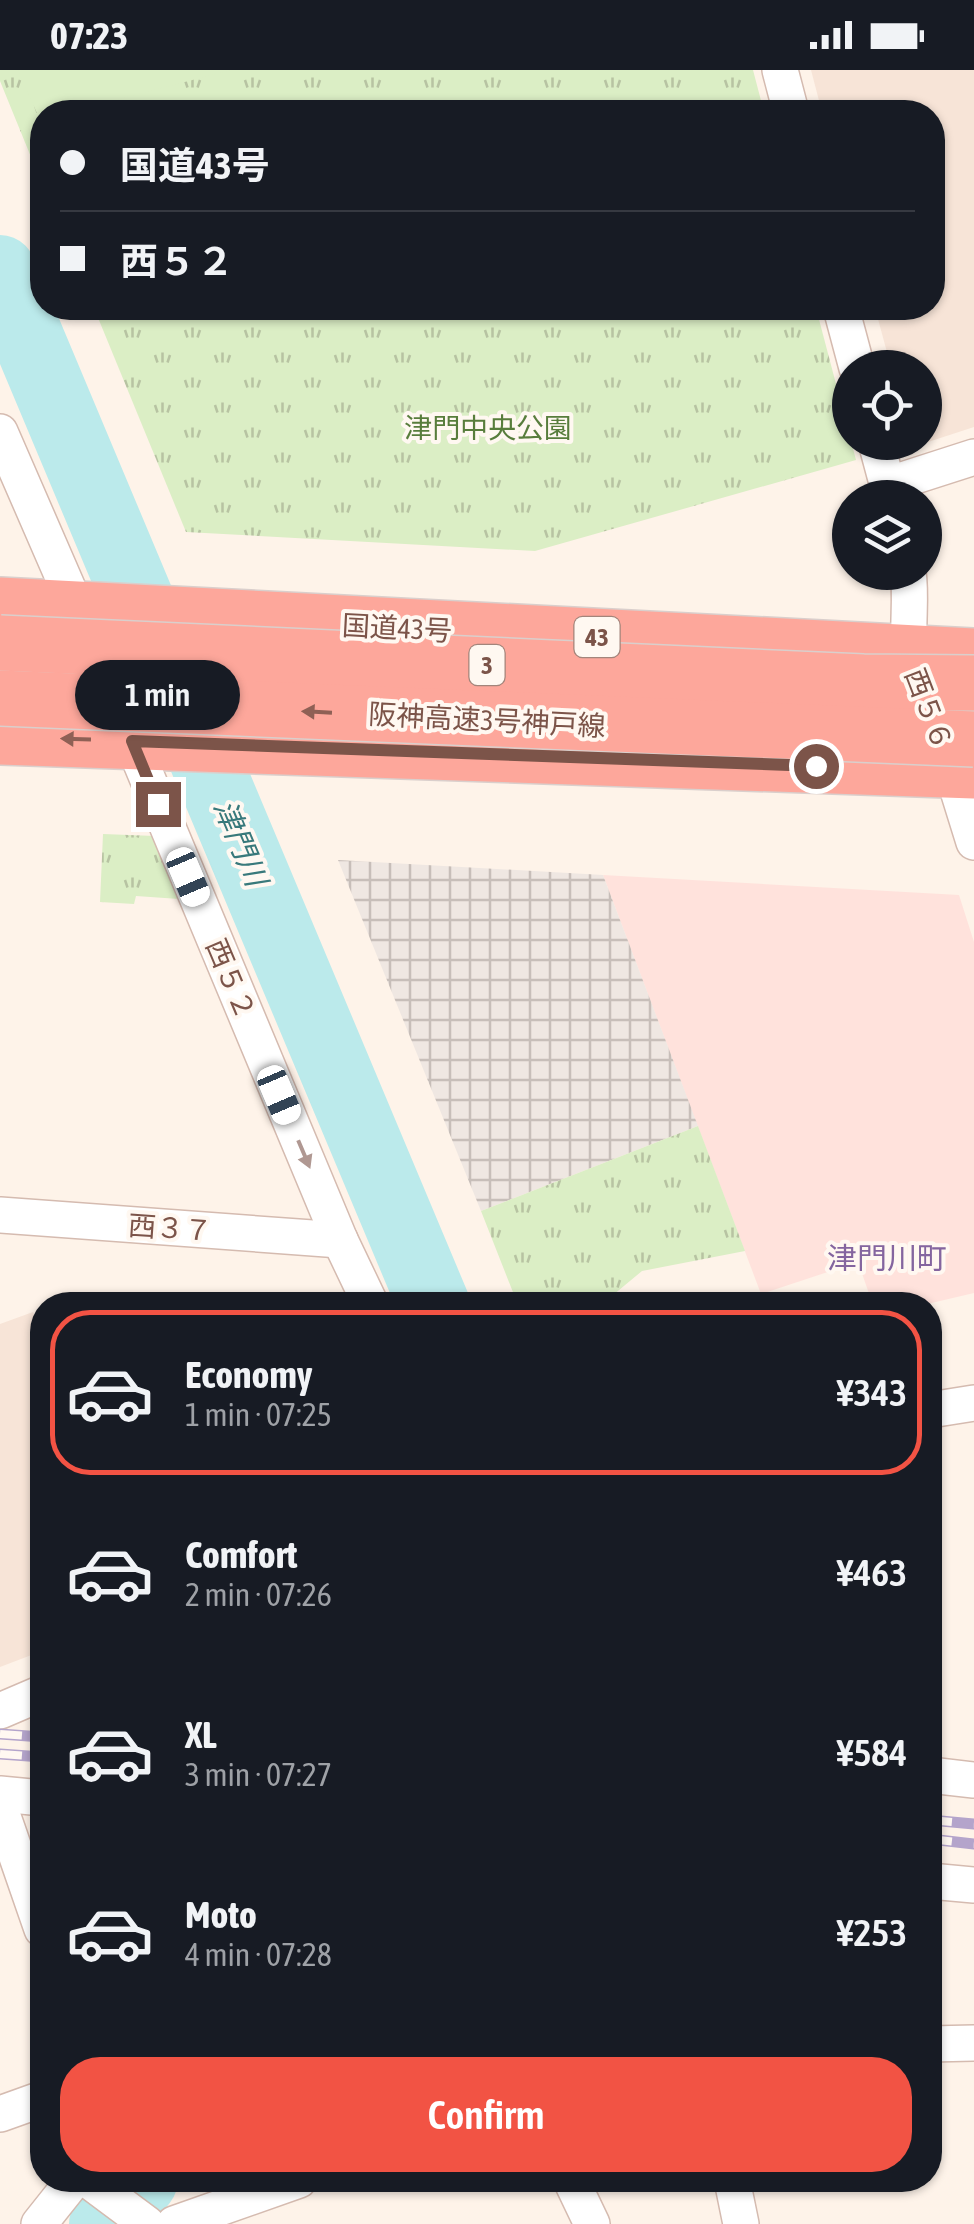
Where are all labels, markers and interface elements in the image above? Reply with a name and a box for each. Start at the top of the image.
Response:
text: 07:23 [50,14,128,57]
text: 国道43号 [120,144,270,187]
text: 西５２ [120,240,234,283]
map controls [832,350,942,590]
button: locate [832,350,942,460]
park label: 津門中央公園 [404,412,572,444]
button: layers [832,480,942,590]
street label: 国道43号 [341,609,453,647]
road number: 43 [574,617,620,657]
road number: 3 [470,645,504,685]
callout: 1 min [76,659,240,729]
street label: 西５６ [899,664,959,754]
text: 1 min [125,676,190,713]
street label: 阪神高速3号神戸線 [368,698,606,742]
one-way arrow [301,704,333,720]
one-way arrow [60,731,92,747]
route start [794,744,839,789]
route end [136,782,181,827]
water label: 津門川 [208,795,275,893]
car [162,844,214,910]
street label: 西５２ [200,934,262,1024]
car [253,1062,305,1128]
one-way arrow [296,1139,312,1169]
street label: 西３７ [127,1209,213,1247]
district label: 津門川町 [827,1241,947,1275]
icon: car [65,1348,155,1438]
text: Economy [185,1353,312,1396]
text: ¥343 [837,1371,907,1414]
text: 1 min · 07:25 [185,1396,332,1433]
icon: car [65,1528,155,1618]
text: Comfort [185,1533,297,1576]
text: ¥463 [837,1551,907,1594]
text: 2 min · 07:26 [185,1576,332,1613]
icon: car [65,1708,155,1798]
text: XL [185,1713,217,1756]
text: ¥584 [837,1731,907,1774]
text: 3 min · 07:27 [185,1756,332,1793]
icon: car [65,1888,155,1978]
text: Moto [185,1893,257,1936]
text: ¥253 [837,1911,907,1954]
text: 4 min · 07:28 [185,1936,332,1973]
button: Confirm [60,2057,912,2172]

